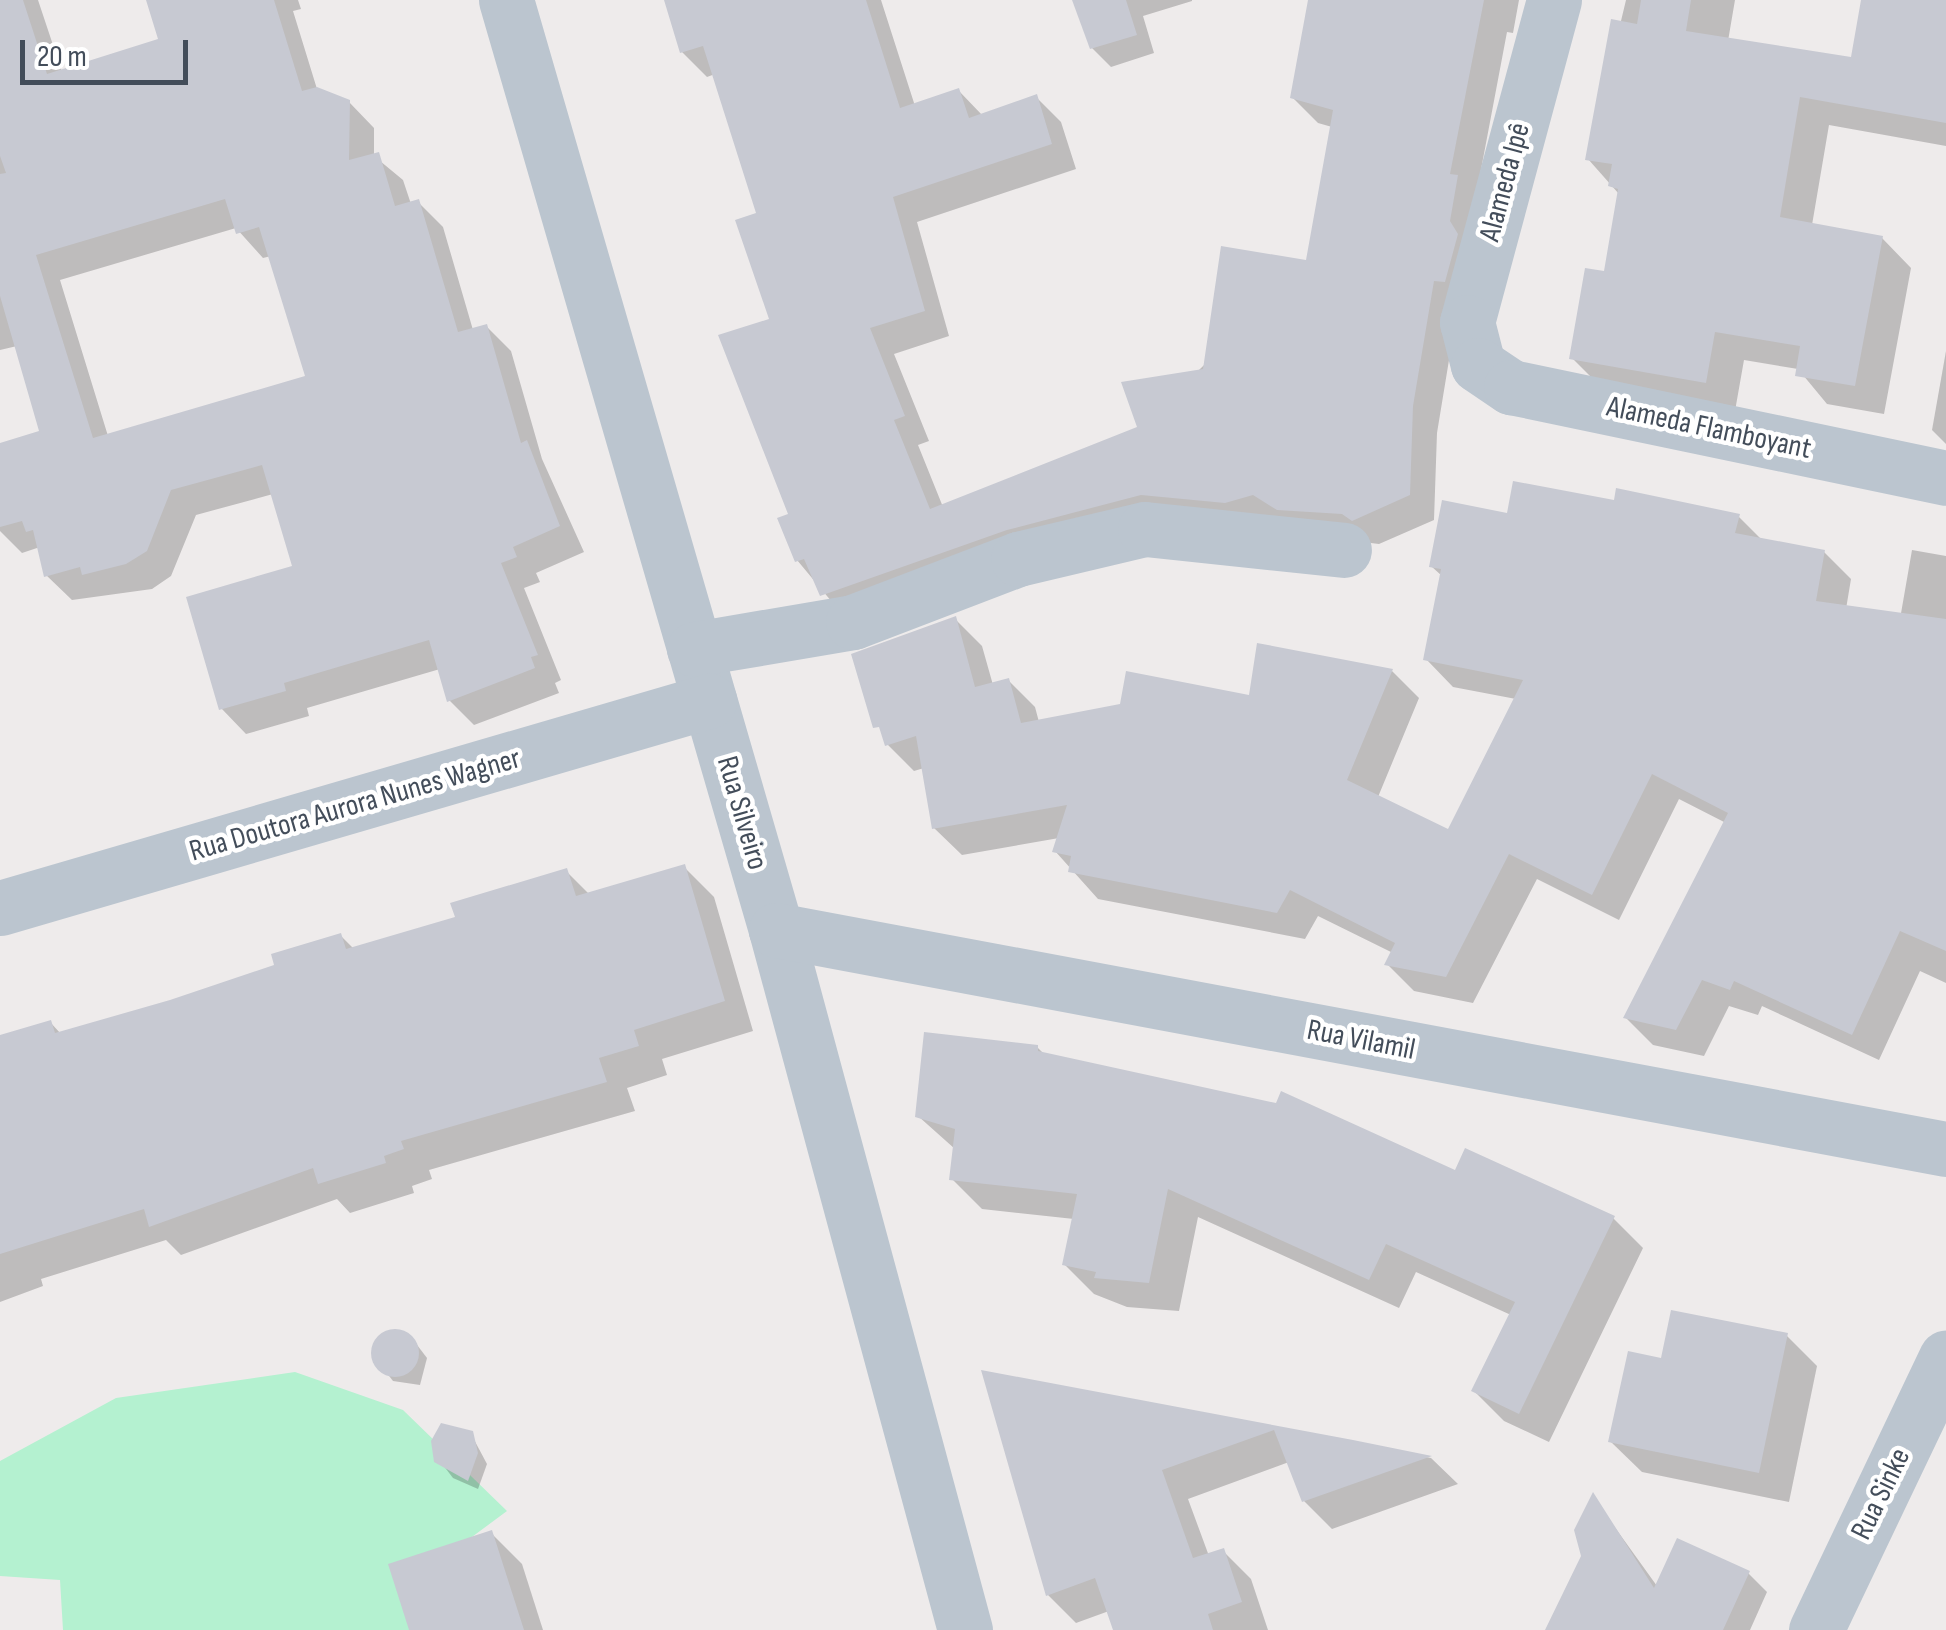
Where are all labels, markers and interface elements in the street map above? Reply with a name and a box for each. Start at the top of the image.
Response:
scale bar [25,20,192,82]
text: 20 m [37,39,87,75]
street label: Alameda Ipê [1472,119,1538,245]
street label: Alameda Flamboyant [1604,389,1814,467]
street label: Rua Doutora Aurora Nunes Wagner [185,740,525,870]
street label: Rua Silveiro [709,752,775,874]
street label: Rua Vilamil [1304,1012,1418,1068]
street label: Rua Sinke [1844,1443,1918,1545]

